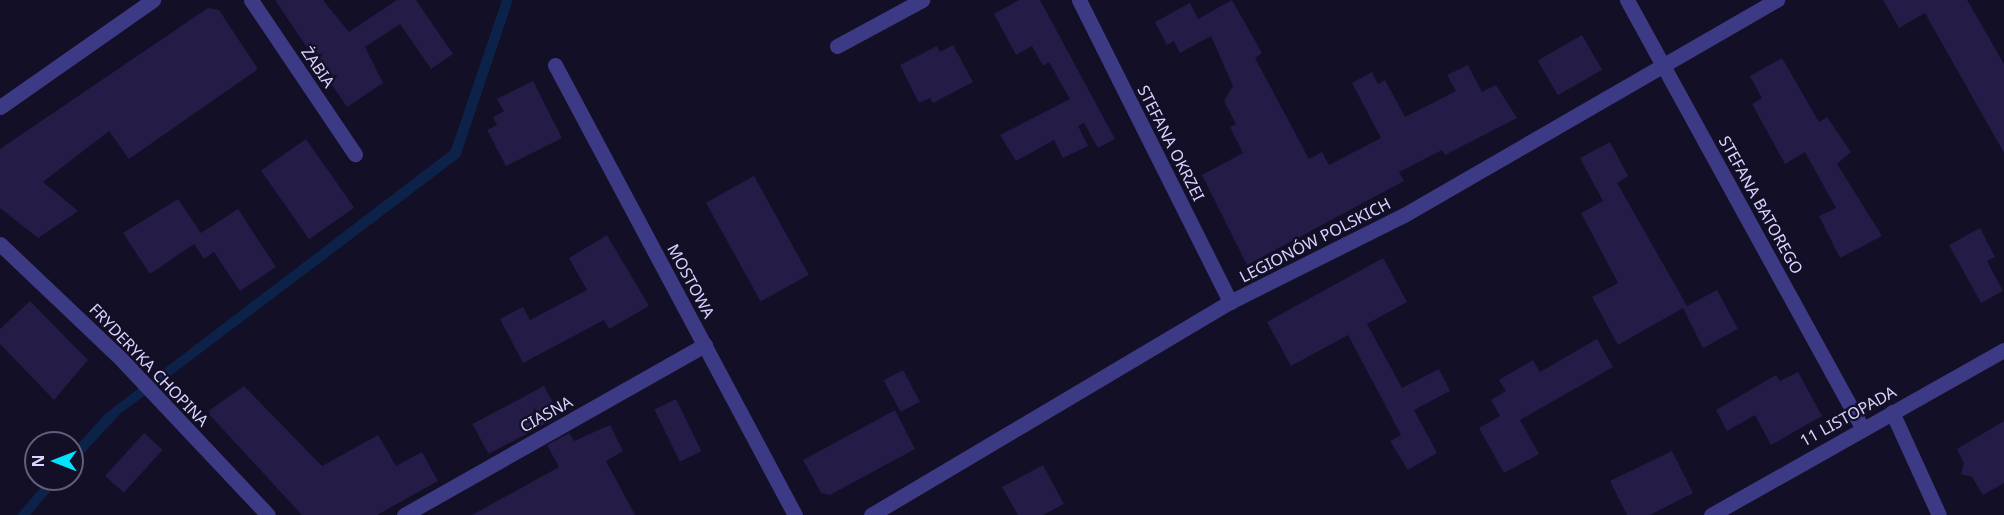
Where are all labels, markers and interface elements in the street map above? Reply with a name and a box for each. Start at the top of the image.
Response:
street label: ŻABIA [297,43,339,91]
street label: STEFANA OKRZEI [1134,82,1208,204]
street label: STEFANA BATOREGO [1715,133,1807,277]
street label: LEGIONÓW POLSKICH [1236,194,1394,286]
street label: MOSTOWA [663,241,719,321]
street label: FRYDERYKA CHOPINA [85,300,213,430]
street label: 11 LISTOPADA [1797,382,1899,450]
street label: CIASNA [516,392,576,436]
north arrow [24,431,84,491]
text: N [27,455,49,468]

